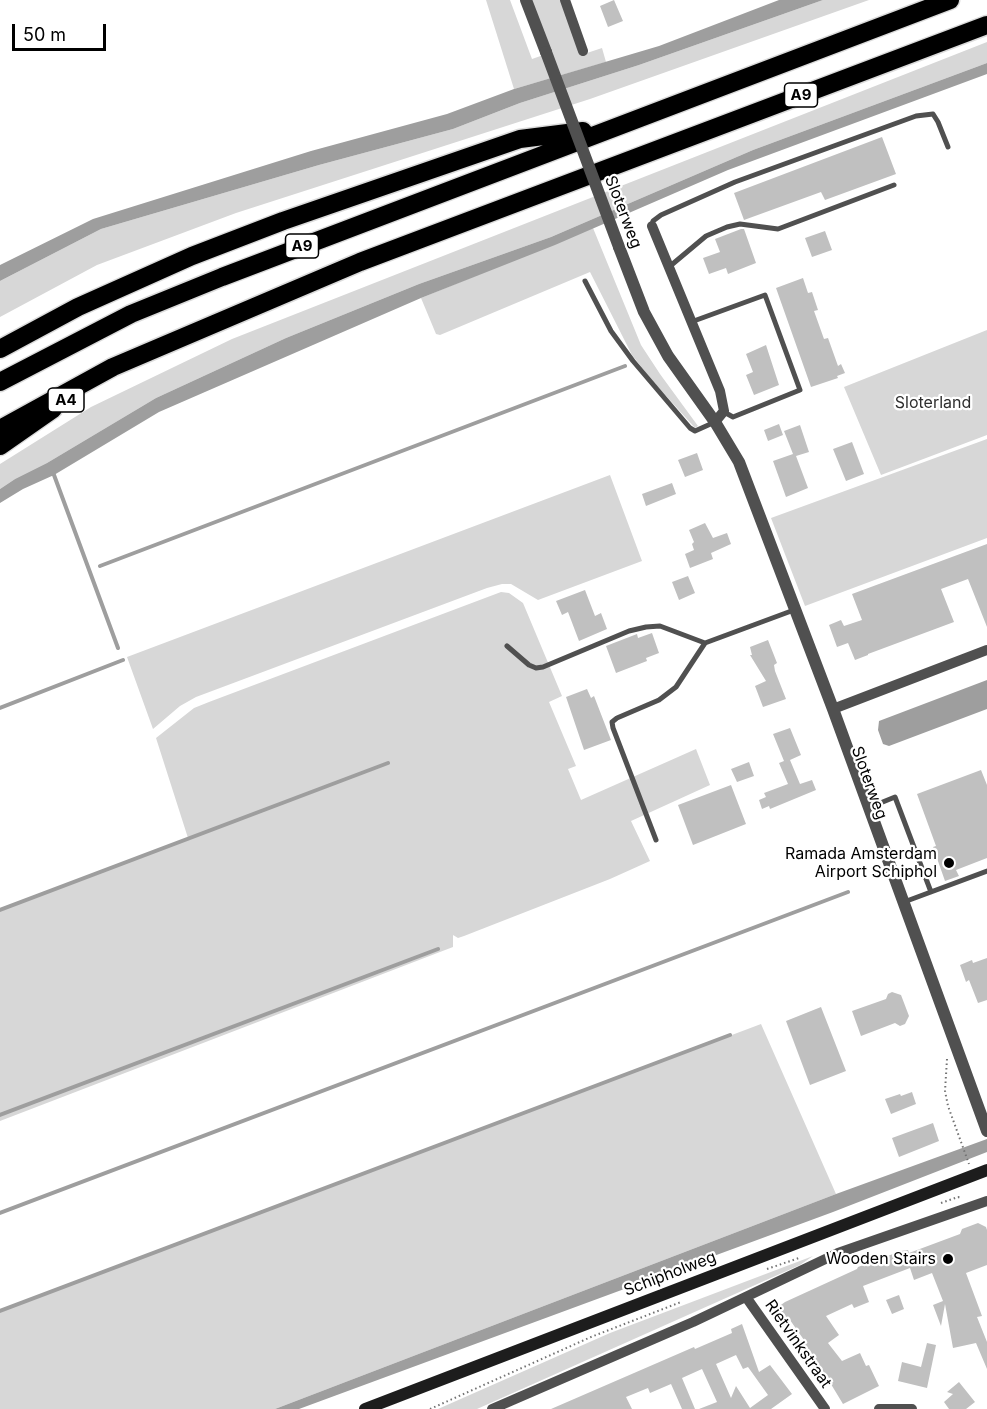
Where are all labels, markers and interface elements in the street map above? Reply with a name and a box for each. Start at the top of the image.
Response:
scale bar [15,12,110,50]
text: 50 m [23,24,66,45]
road number: A9 [784,83,818,107]
street label: Sloterweg [600,173,646,251]
road number: A9 [286,234,318,258]
road number: A4 [48,388,84,412]
park label: Sloterland [895,393,971,413]
street label: Sloterweg [847,744,891,822]
place label: Ramada Amsterdam Airport Schiphol [785,844,937,882]
marker: Ramada Amsterdam Airport Schiphol [942,856,956,870]
street label: Schipholweg [621,1248,719,1300]
place label: Wooden Stairs [826,1249,936,1269]
marker: Wooden Stairs [941,1252,955,1266]
street label: Rietvinkstraat [761,1296,835,1392]

